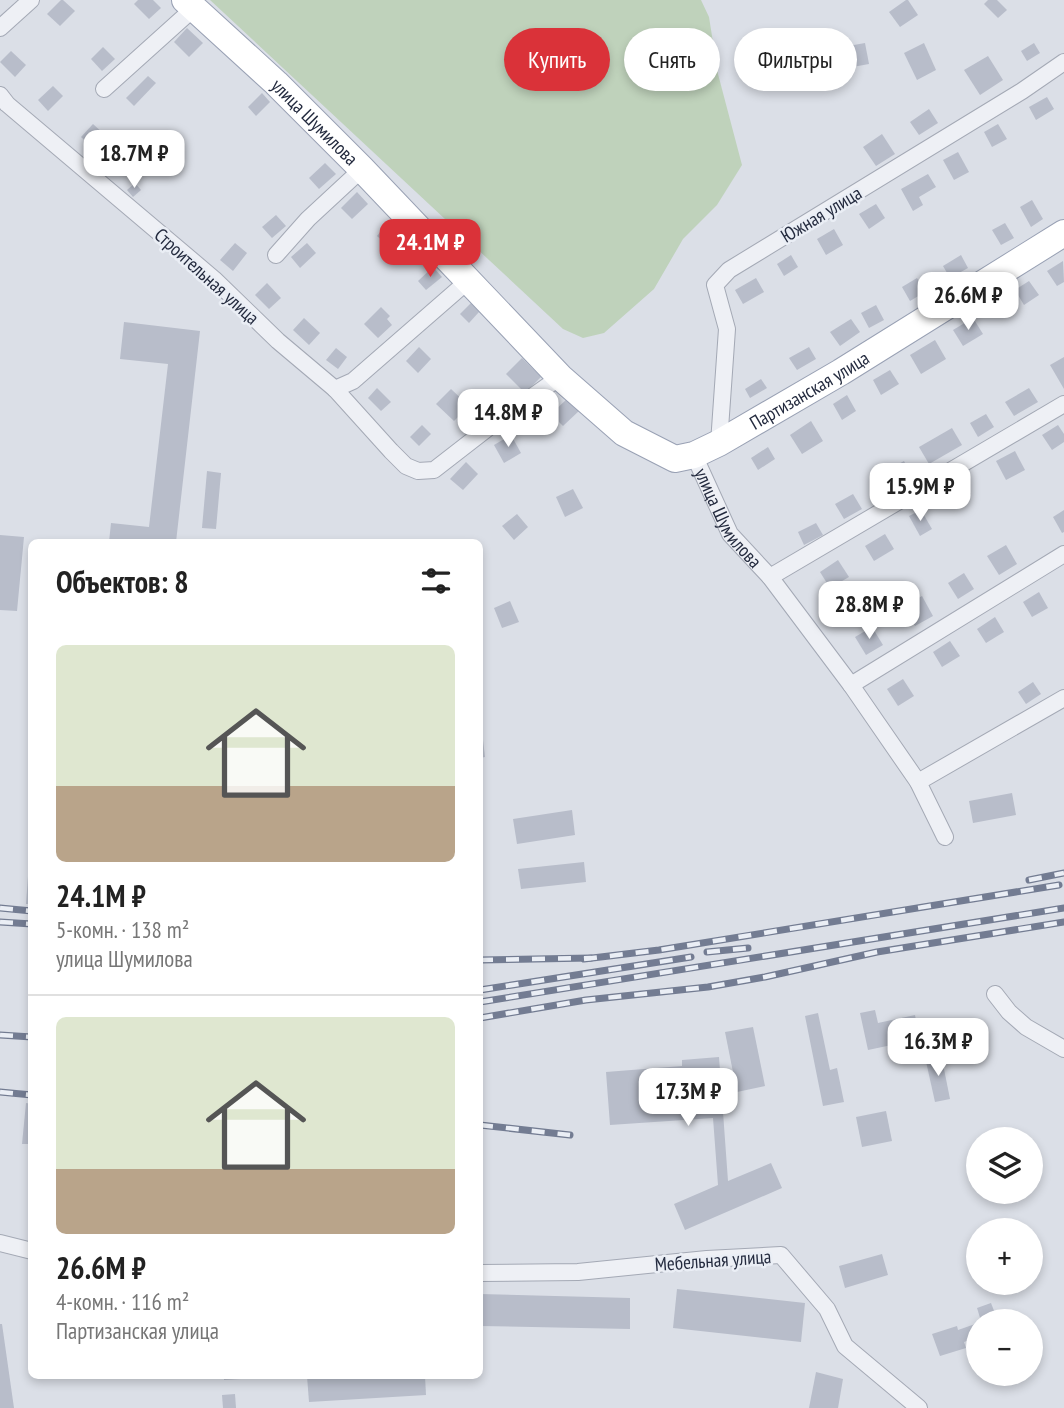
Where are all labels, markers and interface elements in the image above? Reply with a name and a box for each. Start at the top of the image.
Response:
chip: Купить [504,28,610,91]
chip: Снять [624,28,720,91]
chip: Фильтры [734,28,857,91]
street label: улица Шумилова [266,73,363,170]
pin: 18.7M ₽ [69,130,199,190]
text: 18.7M ₽ [100,138,168,167]
street label: Южная улица [776,181,866,247]
pin: 24.1M ₽ [365,219,495,279]
street label: Строительная улица [150,223,264,329]
text: 24.1M ₽ [396,227,464,256]
pin: 26.6M ₽ [903,272,1033,332]
text: 26.6M ₽ [934,280,1002,309]
street label: Партизанская улица [745,346,873,435]
pin: 14.8M ₽ [443,390,573,449]
text: 14.8M ₽ [474,397,542,426]
pin: 15.9M ₽ [855,463,985,523]
street label: улица Шумилова [690,464,767,573]
text: 15.9M ₽ [886,471,954,500]
text: Объектов: 8 [56,562,189,601]
icon: filters [417,562,455,600]
pin: 28.8M ₽ [804,582,934,641]
text: 28.8M ₽ [835,589,903,618]
icon: home [193,690,319,816]
text: 24.1M ₽ [56,876,146,915]
text: 5-комн. · 138 m² [56,915,189,944]
text: улица Шумилова [56,944,193,973]
pin: 16.3M ₽ [873,1018,1003,1078]
text: 16.3M ₽ [904,1026,972,1055]
icon: home [193,1062,319,1188]
pin: 17.3M ₽ [623,1068,753,1128]
text: 17.3M ₽ [655,1076,721,1105]
map controls [966,1127,1043,1386]
button: layers [966,1127,1043,1204]
button: + [966,1218,1043,1295]
street label: Мебельная улица [654,1244,772,1276]
text: 26.6M ₽ [56,1248,146,1287]
text: 4-комн. · 116 m² [56,1287,189,1316]
button: − [966,1309,1043,1386]
text: Партизанская улица [56,1316,219,1345]

